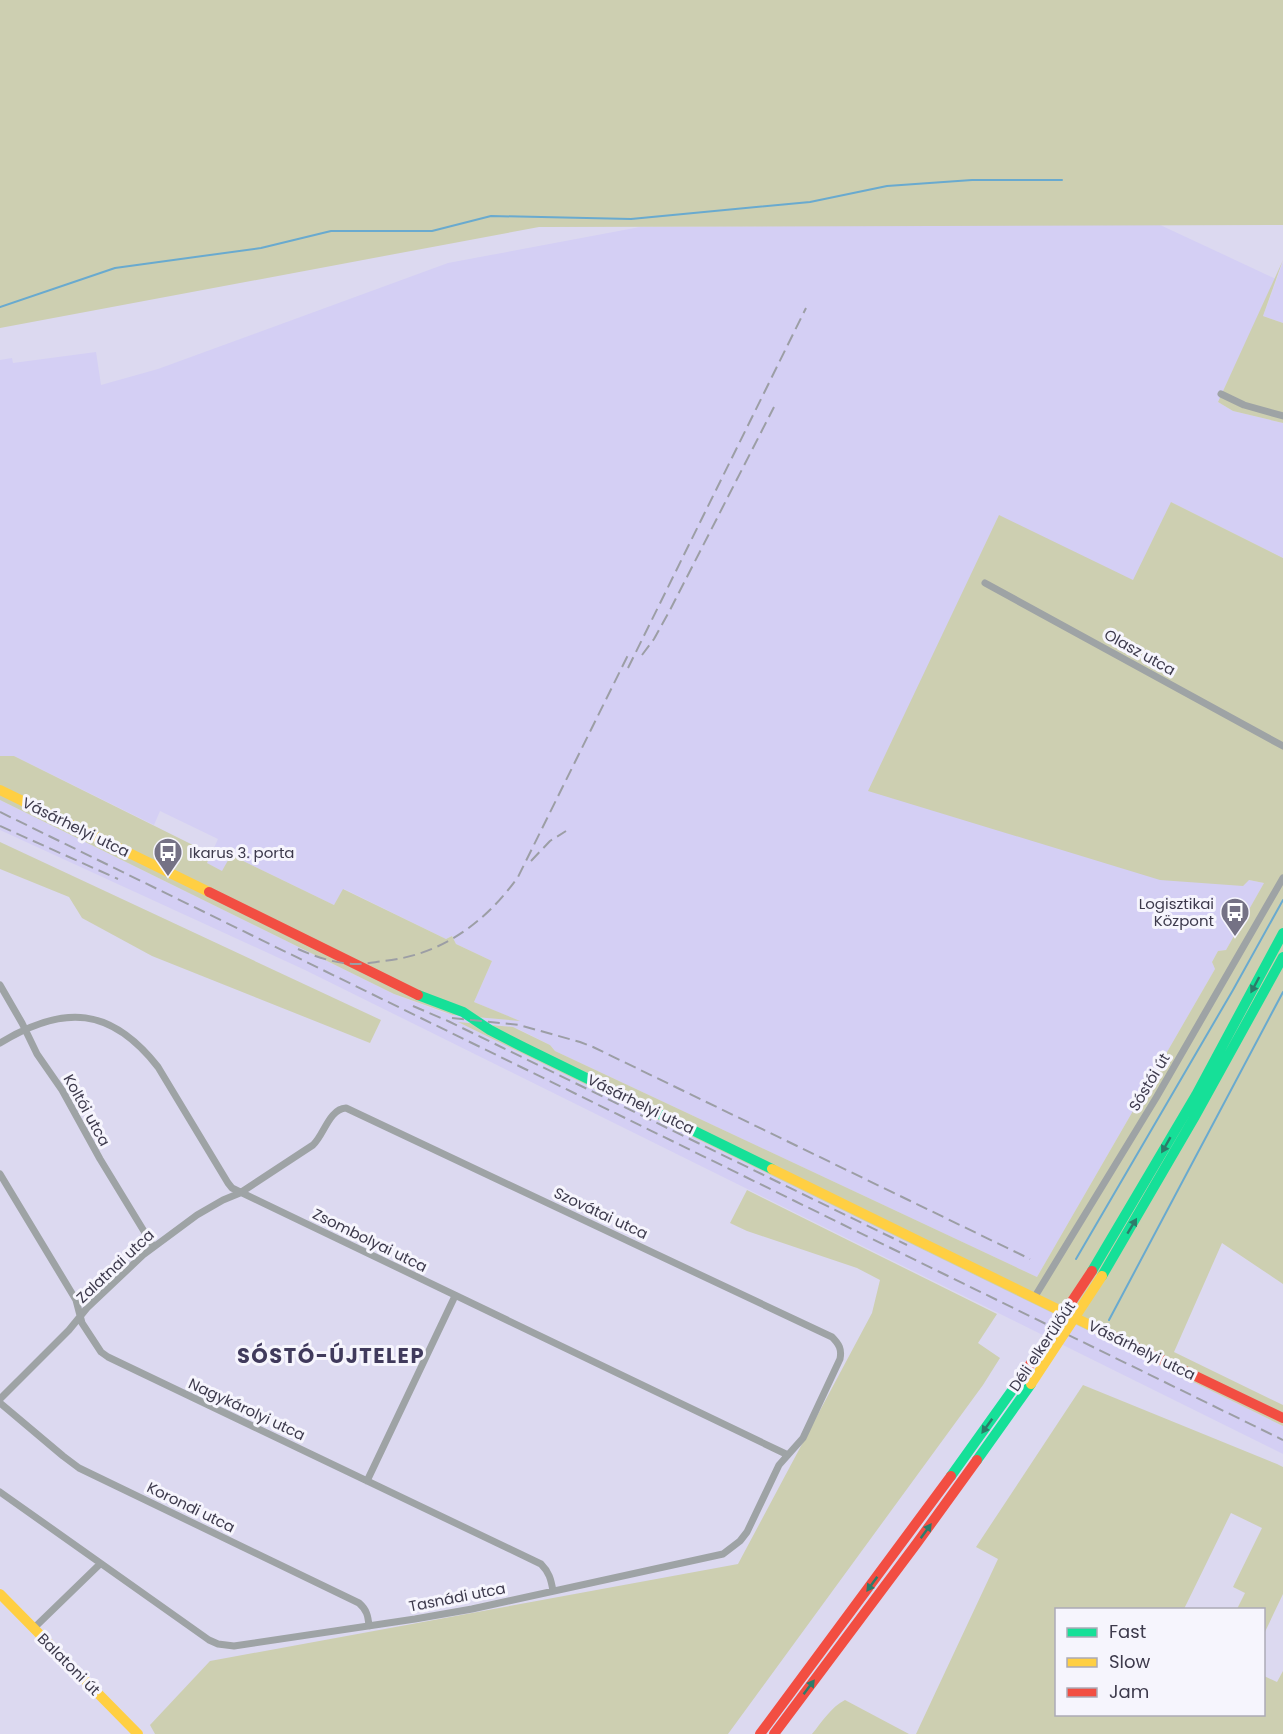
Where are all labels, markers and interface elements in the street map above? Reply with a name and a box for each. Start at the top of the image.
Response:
street label: Olasz utca [1101,624,1179,680]
street label: Vásárhelyi utca [19,792,133,862]
bus stop icon: Ikarus 3. porta [152,836,184,878]
place label: Ikarus 3. porta [189,842,295,863]
place label: Logisztikai Központ [1139,893,1214,931]
bus stop icon: Logisztikai Központ [1219,896,1251,938]
one-way arrow [1250,976,1260,993]
street label: Sóstói út [1124,1049,1174,1115]
street label: Vásárhelyi utca [584,1069,698,1139]
street label: Koltói utca [59,1070,115,1150]
one-way arrow [1161,1137,1172,1153]
street label: Szovátai utca [551,1182,651,1244]
street label: Zsombolyai utca [309,1203,431,1277]
one-way arrow [1127,1218,1138,1234]
street label: Zalatnai utca [72,1224,158,1308]
street label: Déli elkerülőút [1004,1297,1080,1395]
street label: Vásárhelyi utca [1085,1315,1199,1385]
district label: SÓSTÓ-ÚJTELEP [237,1341,425,1370]
street label: Nagykárolyi utca [185,1373,309,1445]
one-way arrow [981,1417,993,1433]
street label: Korondi utca [143,1477,239,1537]
one-way arrow [919,1524,931,1539]
one-way arrow [867,1576,879,1591]
street label: Tasnádi utca [407,1577,507,1617]
legend [1055,1608,1265,1716]
text: Fast [1109,1619,1146,1644]
street label: Balatoni út [33,1628,105,1700]
text: Slow [1109,1649,1151,1674]
text: Jam [1109,1679,1149,1704]
one-way arrow [802,1680,814,1695]

